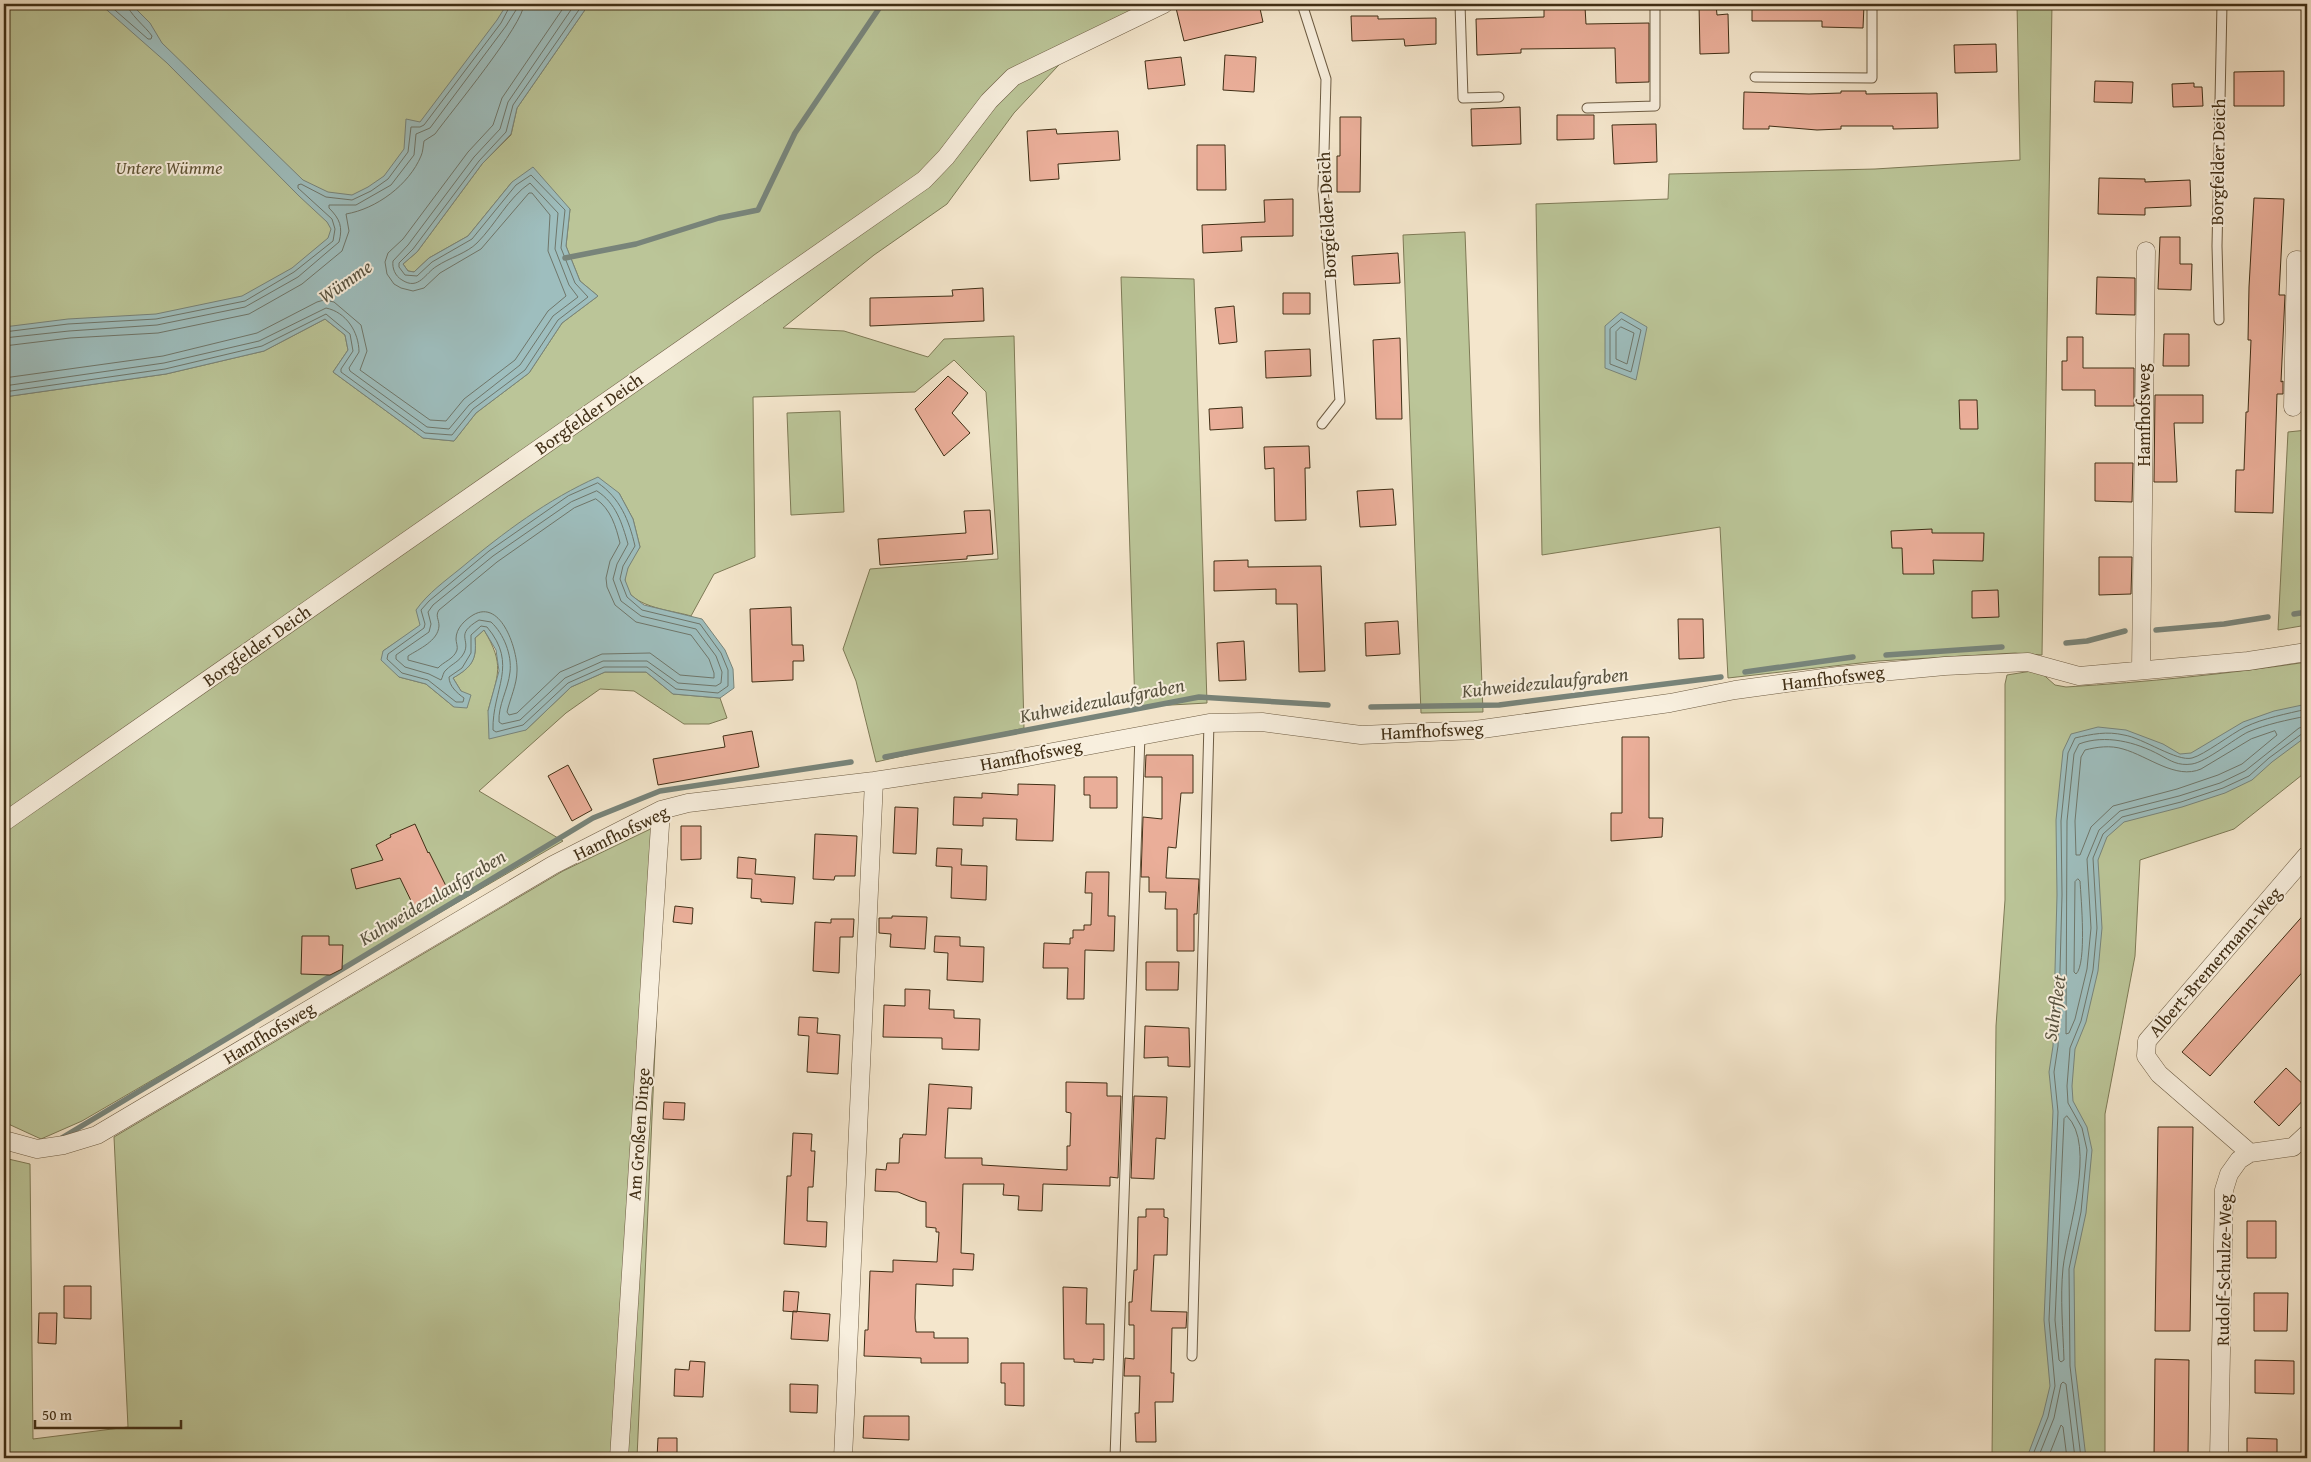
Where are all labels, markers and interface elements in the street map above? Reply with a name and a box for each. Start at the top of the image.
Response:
street label: Borgfelder Deich [2203,98,2232,226]
street label: Borgfelder Deich [1310,151,1343,279]
park label: Untere Wümme [116,154,222,181]
water label: Wümme [312,252,378,310]
street label: Hamfhofsweg [2130,363,2157,466]
street label: Borgfelder Deich [529,366,648,461]
street label: Borgfelder Deich [197,598,316,693]
street label: Hamfhofsweg [1780,658,1886,697]
water label: Kuhweidezulaufgraben [1459,659,1630,705]
water label: Kuhweidezulaufgraben [1016,670,1187,730]
street label: Hamfhofsweg [1380,714,1484,747]
street label: Hamfhofsweg [978,731,1084,778]
street label: Hamfhofsweg [569,798,673,867]
water label: Kuhweidezulaufgraben [352,842,511,953]
street label: Albert-Bremermann-Weg [2142,880,2288,1043]
water label: Suhrfleet [2036,972,2073,1043]
street label: Hamfhofsweg [218,994,320,1071]
street label: Am Großen Dinge [620,1067,657,1201]
street label: Rudolf-Schulze-Weg [2209,1194,2238,1346]
scale bar [35,1397,181,1429]
text: 50 m [42,1404,73,1425]

